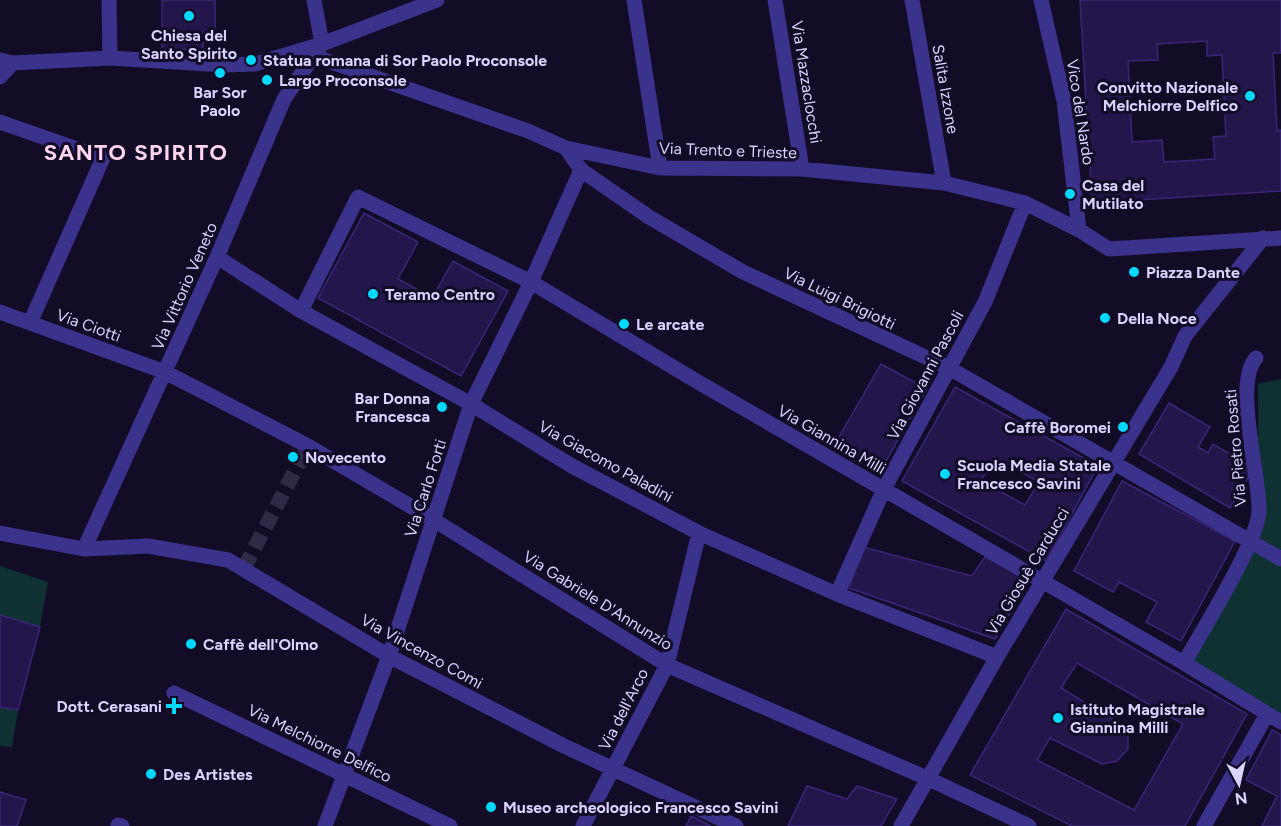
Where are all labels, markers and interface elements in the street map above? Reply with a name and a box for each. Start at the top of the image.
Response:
marker: Chiesa del Santo Spirito [182,9,196,23]
street label: Via Mazzaclocchi [787,19,826,145]
place label: Chiesa del Santo Spirito [141,26,237,63]
street label: Salita Izzone [928,43,963,135]
place label: Statua romana di Sor Paolo Proconsole [263,51,547,70]
marker: Statua romana di Sor Paolo Proconsole [244,53,258,67]
street label: Vico del Nardo [1063,58,1098,166]
marker: Bar Sor Paolo [213,66,227,80]
place label: Largo Proconsole [279,71,407,90]
marker: Largo Proconsole [260,73,274,87]
place label: Convitto Nazionale Melchiorre Delfico [1097,78,1238,115]
place label: Bar Sor Paolo [193,83,247,120]
marker: Convitto Nazionale Melchiorre Delfico [1243,89,1257,103]
district label: SANTO SPIRITO [44,139,228,166]
street label: Via Trento e Trieste [659,139,798,162]
place label: Casa del Mutilato [1082,176,1144,213]
marker: Casa del Mutilato [1063,187,1077,201]
street label: Via Vittorio Veneto [148,220,221,353]
street label: Via Luigi Brigiotti [781,263,899,334]
place label: Piazza Dante [1146,263,1240,282]
marker: Piazza Dante [1127,265,1141,279]
place label: Teramo Centro [385,285,495,304]
marker: Teramo Centro [366,287,380,301]
street label: Via Ciotti [54,305,124,346]
street label: Via Giovanni Pascoli [883,307,968,443]
place label: Della Noce [1117,309,1197,328]
marker: Della Noce [1098,311,1112,325]
place label: Le arcate [636,315,704,334]
marker: Le arcate [617,317,631,331]
street label: Via Pietro Rosati [1221,388,1250,508]
place label: Bar Donna Francesca [355,389,430,426]
marker: Bar Donna Francesca [435,400,449,414]
street label: Via Giannina Milli [774,401,889,478]
street label: Via Giacomo Paladini [535,417,676,506]
place label: Caffè Boromei [1004,418,1111,437]
marker: Caffè Boromei [1116,420,1130,434]
street label: Via Carlo Forti [401,437,450,540]
place label: Novecento [305,448,386,467]
marker: Novecento [286,450,300,464]
place label: Scuola Media Statale Francesco Savini [957,456,1111,493]
marker: Scuola Media Statale Francesco Savini [938,467,952,481]
street label: Via Giosuè Carducci [982,504,1073,639]
street label: Via Gabriele D'Annunzio [520,547,676,654]
street label: Via Vincenzo Comi [358,610,486,693]
place label: Caffè dell'Olmo [203,635,318,654]
marker: Caffè dell'Olmo [184,637,198,651]
street label: Via dell'Arco [595,665,652,753]
place label: Dott. Cerasani [57,697,162,716]
marker: Dott. Cerasani [167,699,181,713]
street label: Via Melchiorre Delfico [245,700,395,787]
place label: Istituto Magistrale Giannina Milli [1070,700,1205,737]
marker: Istituto Magistrale Giannina Milli [1051,711,1065,725]
north arrow [1209,754,1269,814]
place label: Des Artistes [163,765,253,784]
marker: Des Artistes [144,767,158,781]
text: N [1234,788,1248,809]
place label: Museo archeologico Francesco Savini [503,798,778,817]
marker: Museo archeologico Francesco Savini [484,800,498,814]

